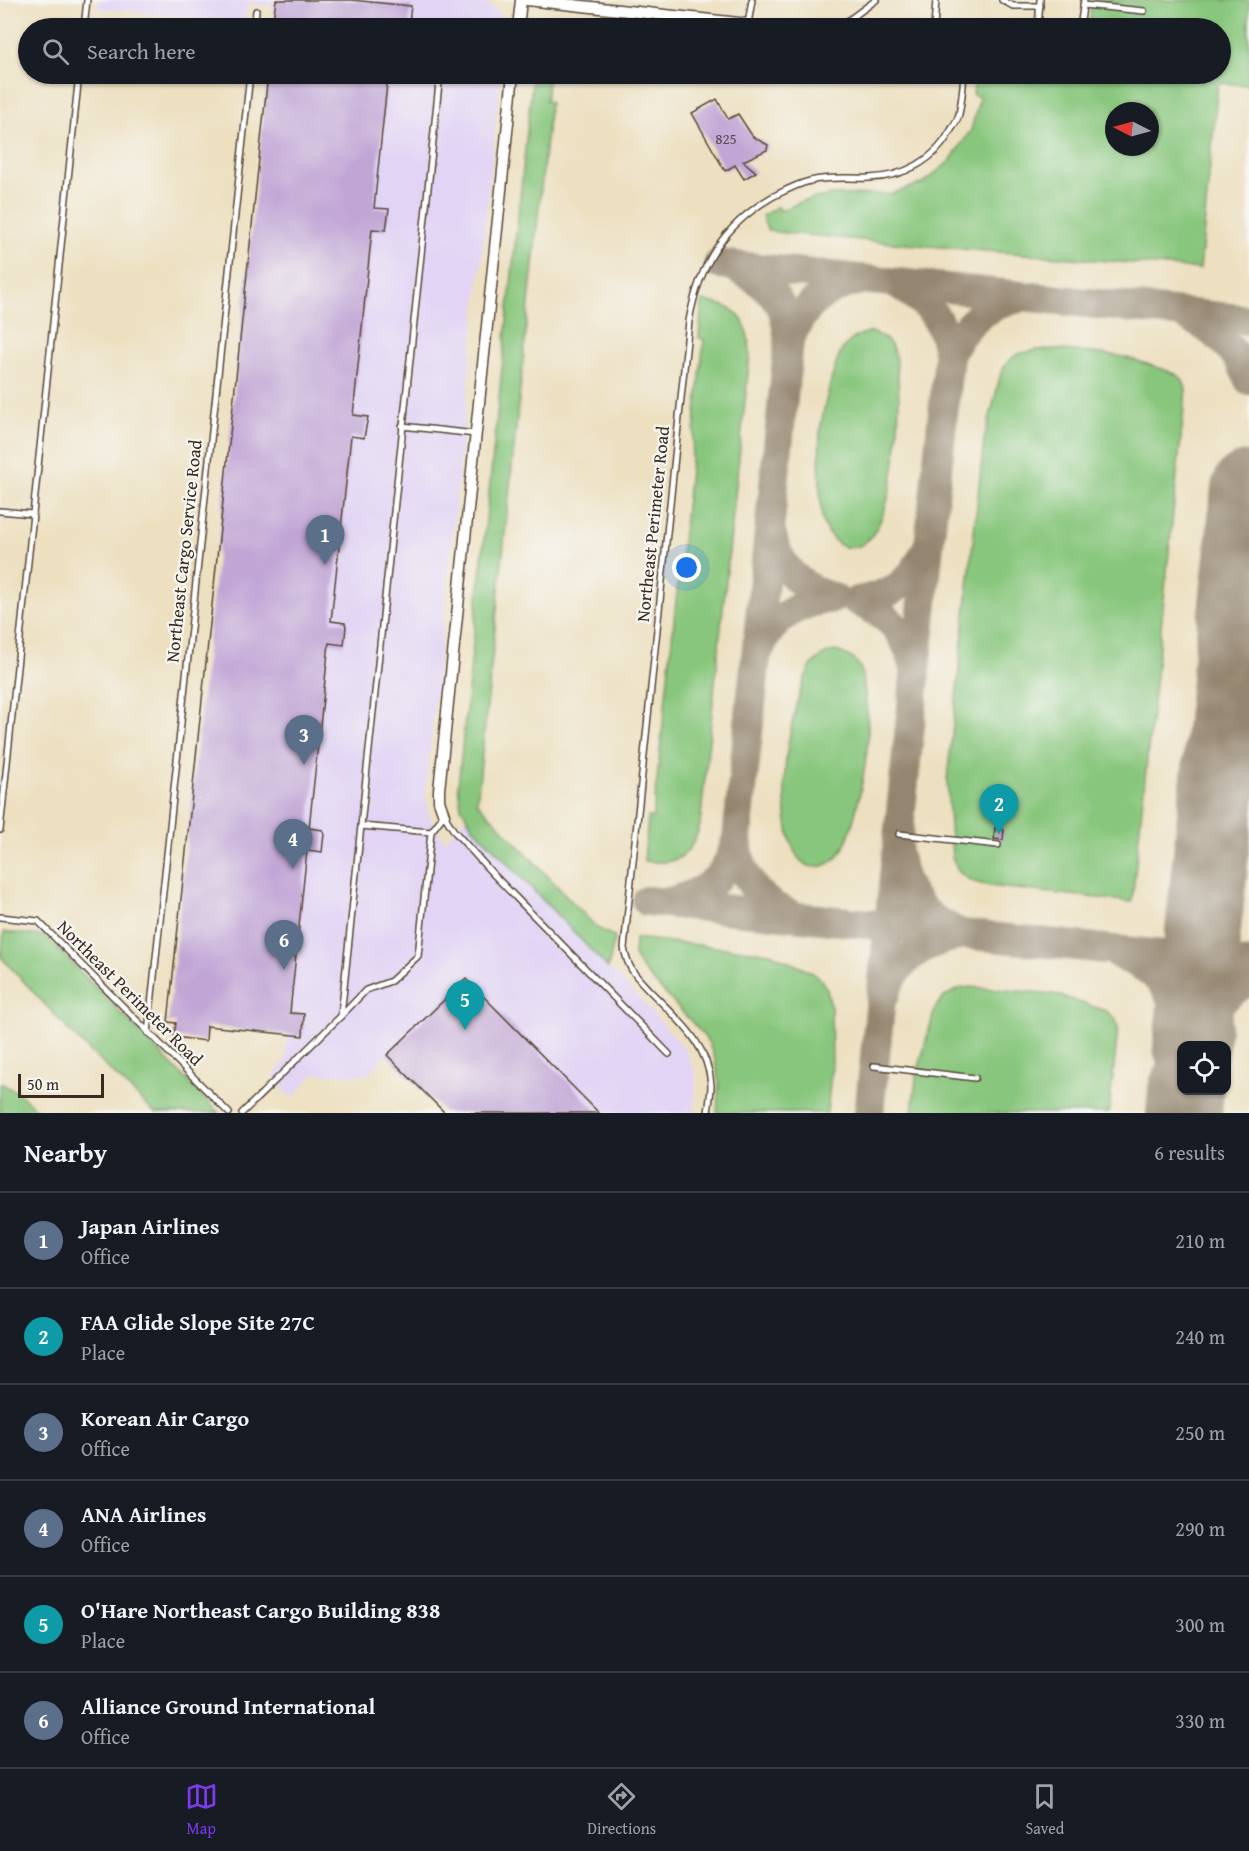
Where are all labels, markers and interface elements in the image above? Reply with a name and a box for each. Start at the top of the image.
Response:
search box [18,18,1231,84]
icon: search [39,35,72,68]
text: Search here [87,35,196,67]
north arrow [1105,102,1159,156]
house number: 825 [715,128,737,149]
street label: Northeast Perimeter Road [629,424,676,623]
street label: Northeast Cargo Service Road [158,438,209,664]
pin: 1 [306,516,344,565]
your location [672,553,701,582]
pin: 3 [284,716,324,765]
pin: 2 [980,784,1018,834]
pin: 4 [274,820,312,869]
street label: Northeast Perimeter Road [51,914,210,1072]
pin: 6 [264,920,304,970]
pin: 5 [446,980,484,1030]
map controls [1177,1041,1231,1095]
button: locate [1177,1041,1231,1095]
scale bar [18,1071,104,1098]
text: 50 m [27,1072,59,1096]
text: Nearby [24,1133,107,1172]
text: 6 results [1154,1138,1225,1167]
text: Japan Airlines [81,1210,219,1242]
text: 1 [38,1226,49,1255]
text: 210 m [1175,1226,1225,1255]
text: Office [81,1242,130,1271]
text: FAA Glide Slope Site 27C [81,1306,315,1338]
text: 2 [38,1322,49,1351]
text: 240 m [1175,1322,1225,1351]
text: Place [81,1338,125,1367]
text: Korean Air Cargo [81,1402,249,1434]
text: 3 [38,1418,49,1447]
text: 250 m [1175,1418,1225,1447]
text: Office [81,1434,130,1463]
text: ANA Airlines [81,1498,207,1530]
text: 4 [38,1514,49,1543]
text: 290 m [1175,1514,1225,1543]
text: Office [81,1530,130,1559]
text: O'Hare Northeast Cargo Building 838 [81,1594,440,1626]
text: 5 [38,1610,49,1639]
text: 300 m [1175,1610,1225,1639]
text: Place [81,1626,125,1655]
text: Alliance Ground International [81,1690,375,1722]
text: 6 [38,1706,49,1735]
text: 330 m [1175,1706,1225,1735]
text: Office [81,1722,130,1751]
tab: Map [185,1780,218,1840]
tab: Directions [587,1780,656,1840]
tab: Saved [1025,1780,1064,1840]

